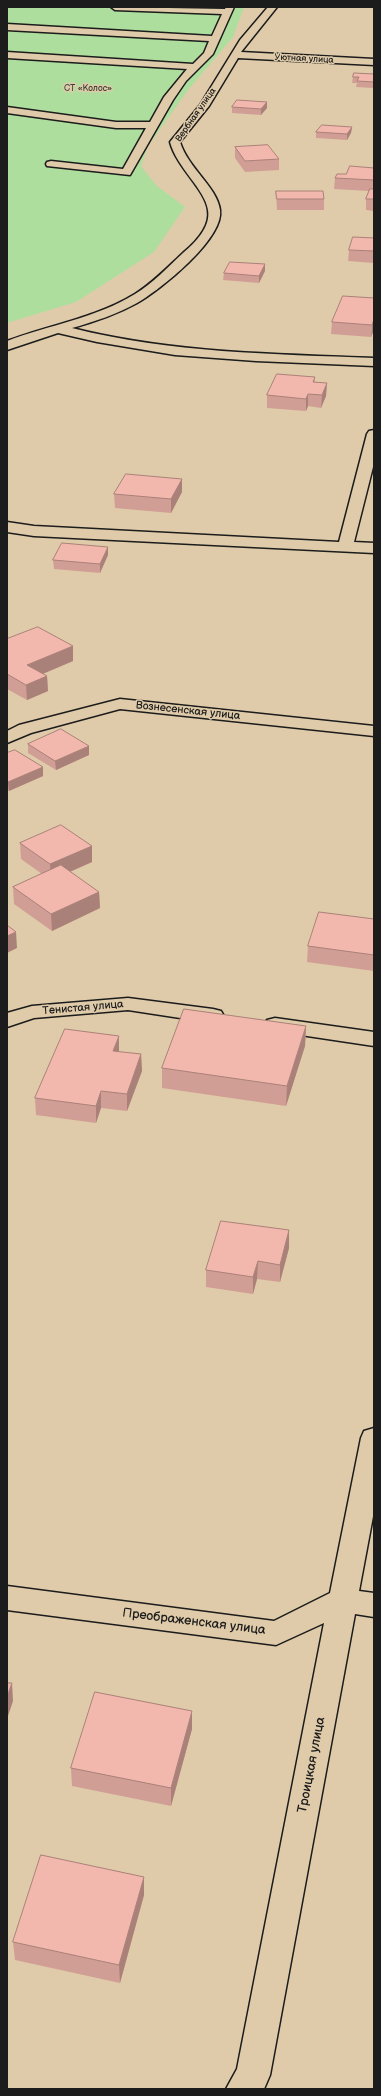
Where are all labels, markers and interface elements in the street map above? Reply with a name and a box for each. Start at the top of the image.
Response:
street label: Уютная улица [274,52,334,66]
park label: СТ «Колос» [64,84,112,94]
street label: Вербная улица [173,86,219,144]
street label: Вознесенская улица [135,699,241,723]
street label: Тенистая улица [42,998,124,1018]
street label: Преображенская улица [121,1605,267,1639]
street label: Троицкая улица [295,1716,329,1814]

